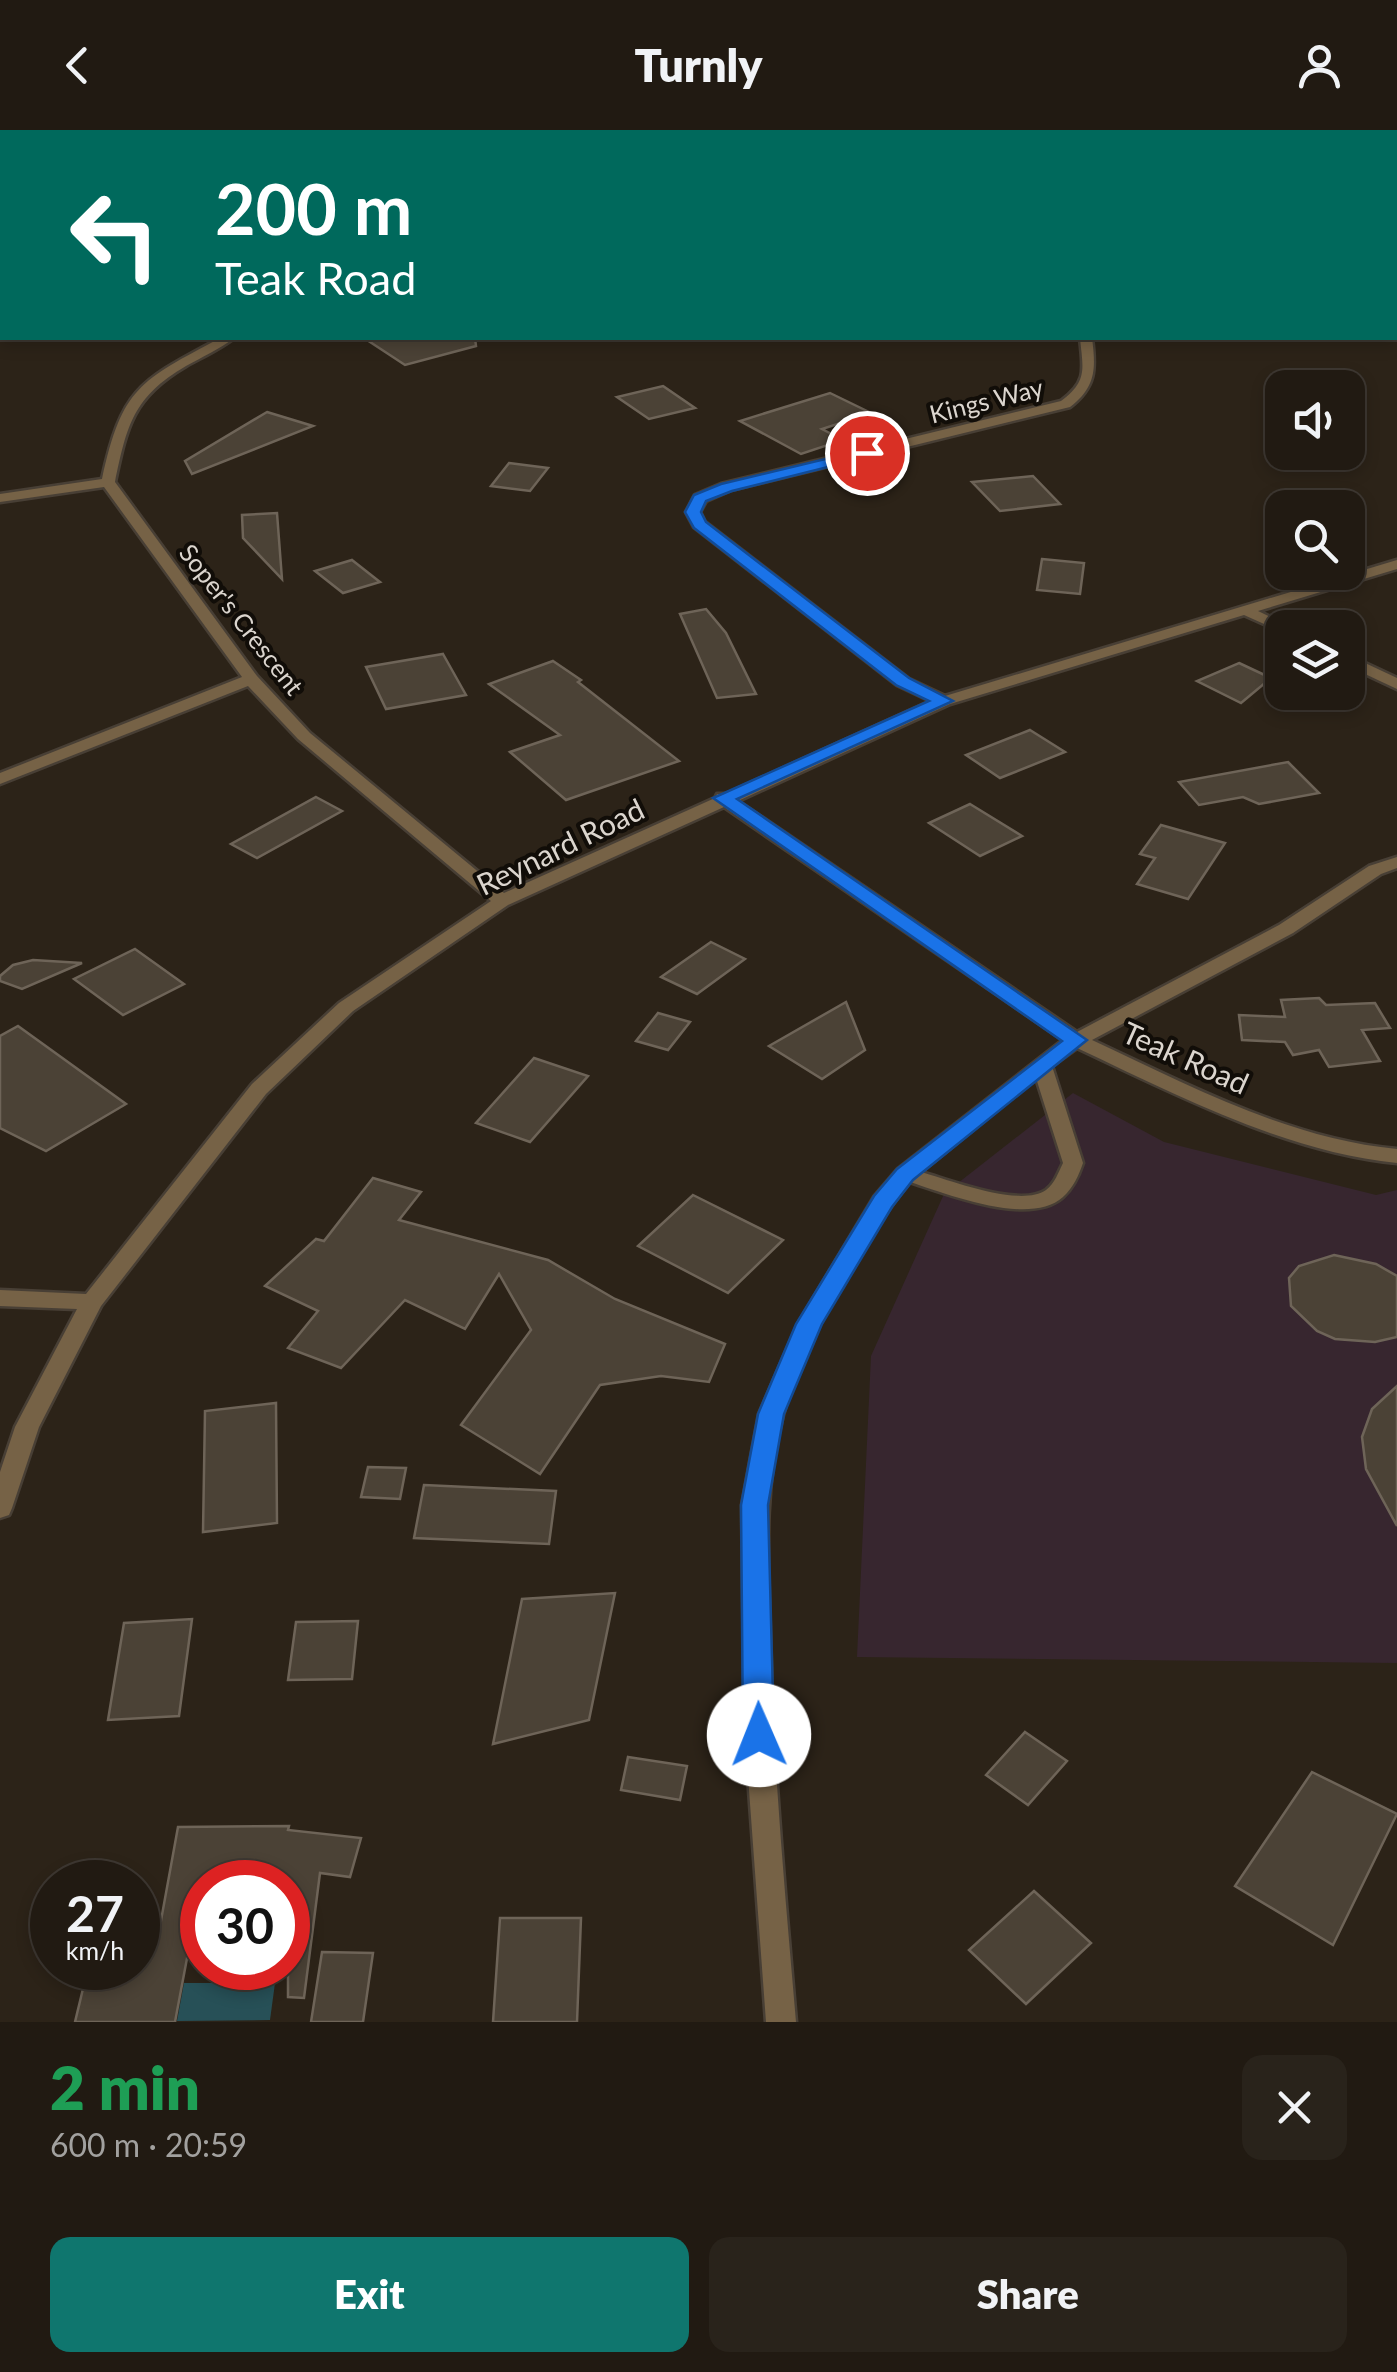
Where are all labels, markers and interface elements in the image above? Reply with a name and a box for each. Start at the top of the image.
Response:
icon: back [50,38,105,93]
text: Turnly [634,38,763,92]
icon: person [1292,38,1347,93]
text: 200 m [215,166,412,250]
icon: left [50,170,180,300]
text: Teak Road [215,251,416,305]
map controls [1265,370,1365,710]
button: sound [1265,370,1365,470]
street label: Kings Way [926,371,1046,429]
pin [825,411,910,496]
icon: arrive [840,426,895,481]
button: search [1265,490,1365,590]
street label: Soper's Crescent [174,538,310,700]
button: layers [1265,610,1365,710]
street label: Reynard Road [470,790,650,902]
street label: Teak Road [1117,1013,1255,1101]
position arrow [707,1683,811,1787]
speed limit sign: 30 [180,1860,310,1990]
text: 27 [66,1883,124,1943]
text: km/h [66,1935,124,1965]
text: 2 min [50,2051,200,2123]
button: close [1242,2055,1347,2160]
text: 600 m · 20:59 [50,2125,247,2164]
button: Exit [50,2237,689,2352]
button: Share [709,2237,1347,2352]

